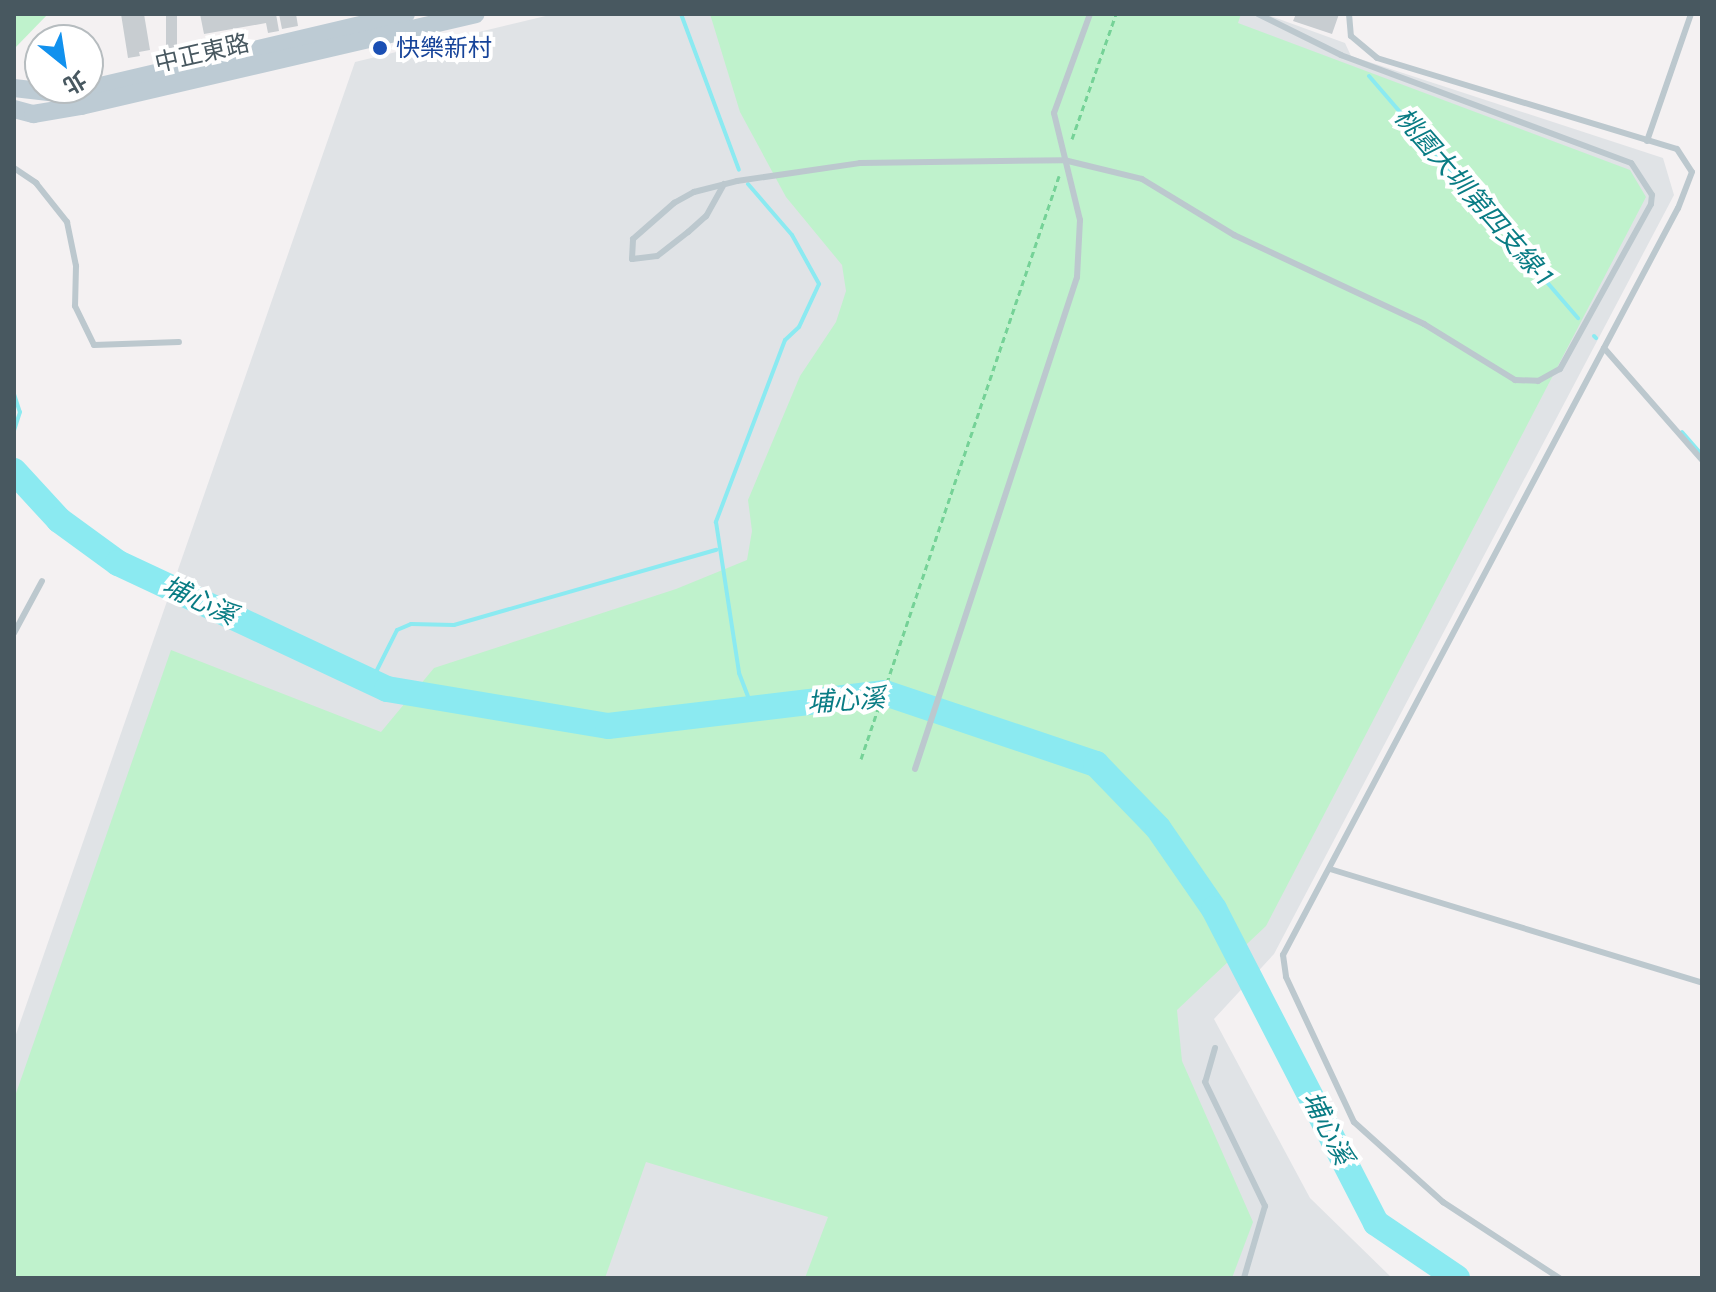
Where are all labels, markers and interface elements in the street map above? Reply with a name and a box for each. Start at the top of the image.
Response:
north arrow [24,24,104,104]
street label: 中正東路 [152,28,252,78]
place label: 快樂新村 [396,34,492,62]
marker: 快樂新村 [371,39,389,57]
text: 北 [57,64,93,102]
water label: 桃園大圳第四支線-1 [1388,102,1558,292]
water label: 埔心溪 [157,570,241,632]
water label: 埔心溪 [806,683,886,719]
water label: 埔心溪 [1295,1086,1359,1170]

